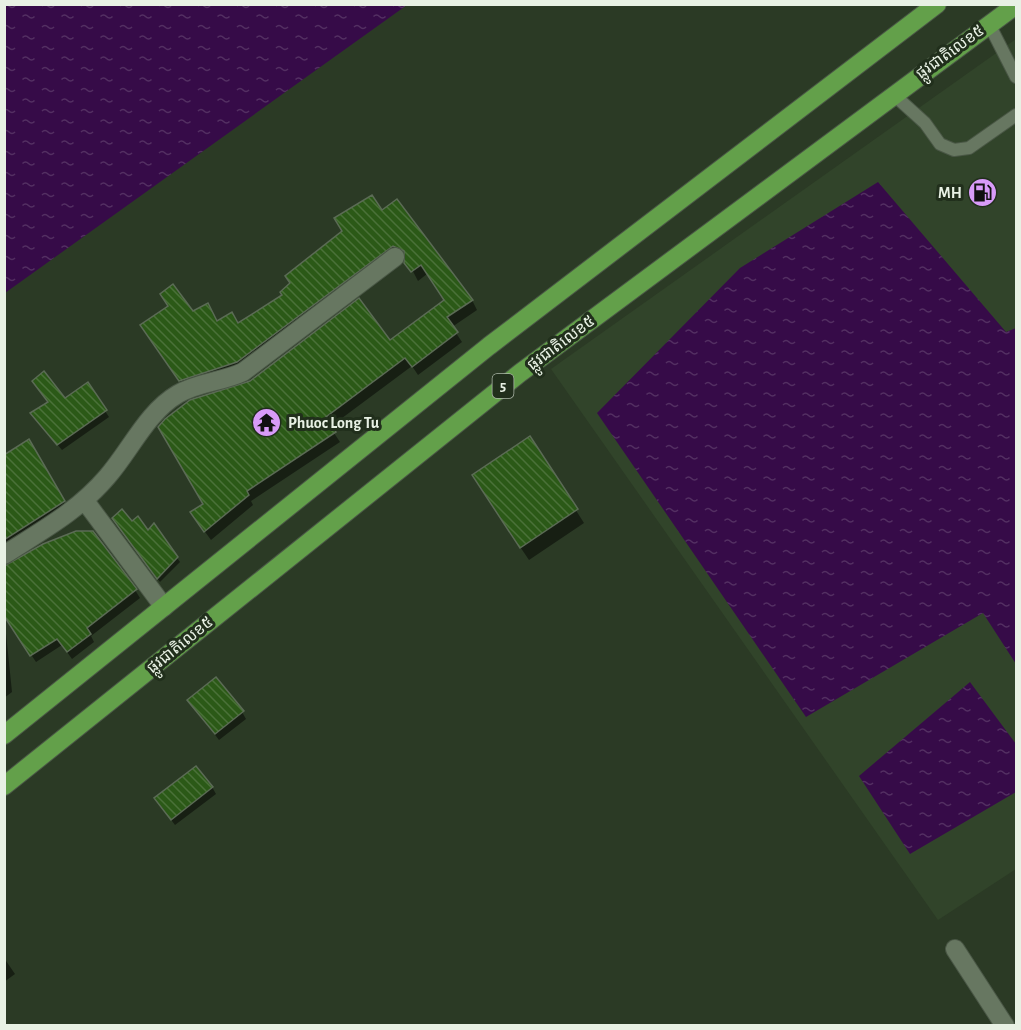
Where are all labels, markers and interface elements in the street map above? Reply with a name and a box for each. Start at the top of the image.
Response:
street label: ផ្លូវជាតិលេខ៥ [912,21,990,87]
fuel station icon: MH [967,177,999,209]
place label: MH [938,185,962,201]
street label: ផ្លូវជាតិលេខ៥ [523,311,601,378]
road number: 5 [492,374,514,398]
temple icon: Phuoc Long Tu [251,407,283,439]
place label: Phuoc Long Tu [288,415,380,431]
street label: ផ្លូវជាតិលេខ៥ [143,612,220,681]

